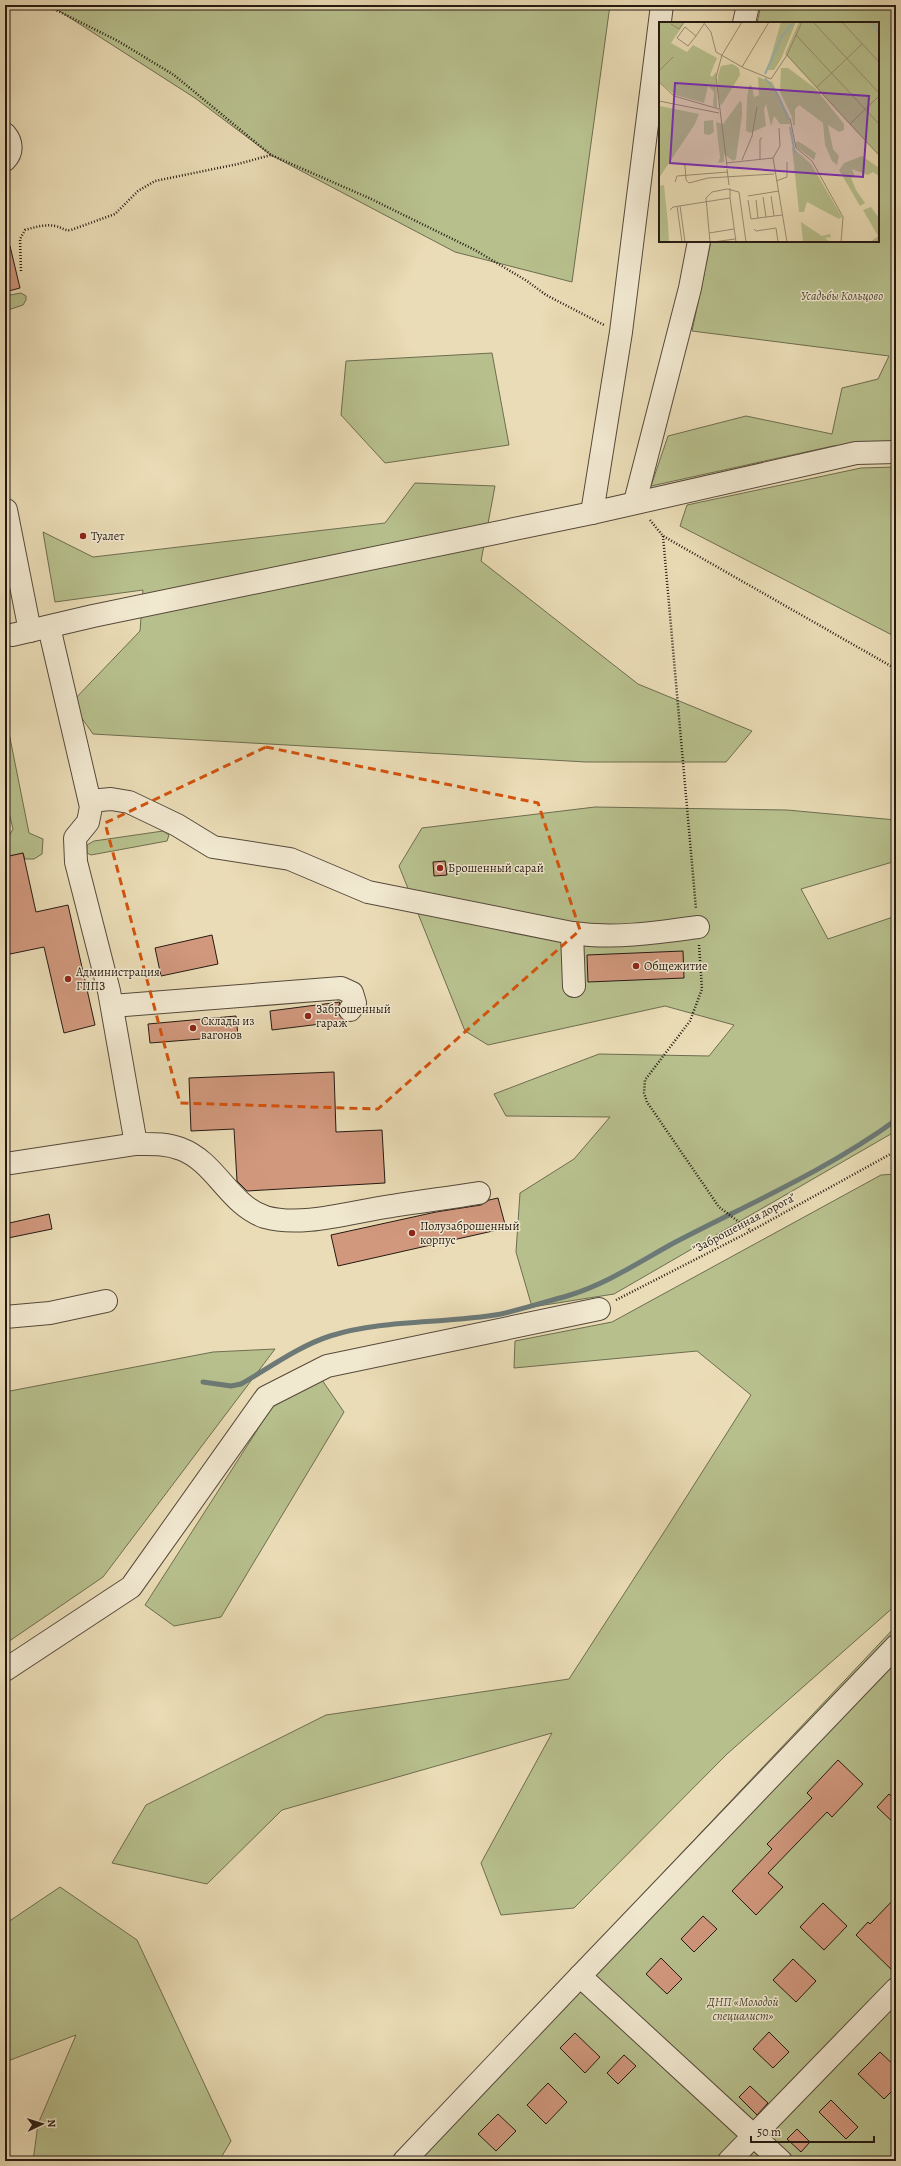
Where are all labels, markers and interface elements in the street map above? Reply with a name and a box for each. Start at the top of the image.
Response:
inset map [659,22,879,242]
park label: Усадьбы Кольцово [801,288,883,304]
place label: Туалет [91,528,125,544]
marker: Туалет [78,531,88,541]
place label: Брошенный сарай [448,860,544,876]
marker: Брошенный сарай [435,863,445,873]
place label: Общежитие [644,958,708,974]
marker: Общежитие [631,961,641,971]
place label: Администрация ГППЗ [75,964,160,994]
marker: Администрация ГППЗ [63,974,73,984]
place label: Заброшенный гараж [316,1001,391,1031]
marker: Заброшенный гараж [303,1011,313,1021]
place label: Склады из вагонов [201,1013,254,1043]
marker: Склады из вагонов [188,1023,198,1033]
street label: "Заброшенная дорога" [690,1189,799,1257]
place label: Полузаброшенный корпус [420,1218,519,1248]
marker: Полузаброшенный корпус [407,1228,417,1238]
park label: ДНП «Молодой специалист» [707,1994,779,2024]
north arrow [22,2104,62,2144]
scale bar [751,2118,874,2144]
text: N [44,2119,59,2128]
text: 50 m [757,2124,781,2140]

